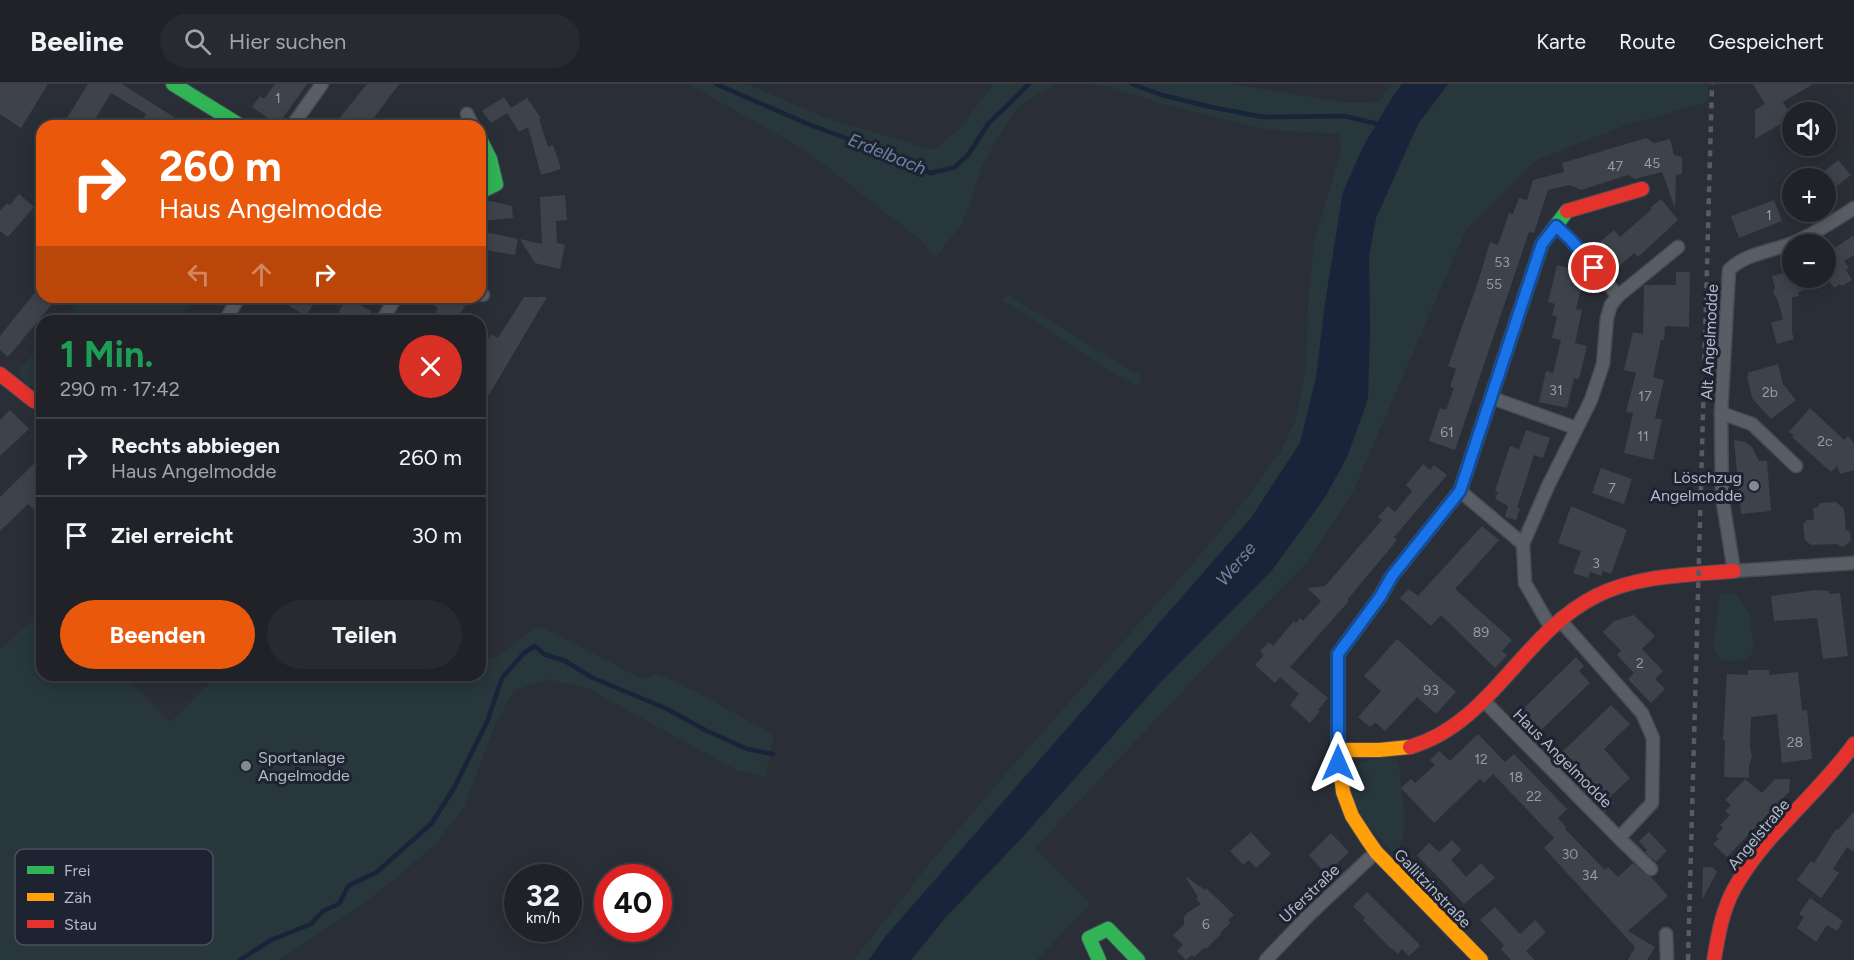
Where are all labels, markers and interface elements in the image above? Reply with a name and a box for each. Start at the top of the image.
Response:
search box [160,14,580,68]
text: Beeline [30,24,124,58]
icon: search [181,25,214,58]
text: Hier suchen [229,28,346,55]
text: Karte [1536,29,1586,54]
text: Route [1619,29,1675,54]
text: Gespeichert [1708,29,1824,54]
house number: 1 [275,90,281,107]
map controls [1782,102,1836,288]
button: sound [1782,102,1836,156]
water label: Erdelbach [845,128,929,180]
text: 260 m [159,141,282,192]
icon: right [60,144,138,222]
house number: 45 [1644,155,1660,172]
house number: 47 [1607,158,1624,175]
button: + [1782,168,1836,222]
text: Haus Angelmodde [159,192,382,225]
house number: 1 [1766,207,1772,224]
button: − [1782,234,1836,288]
pin [1568,242,1619,293]
icon: arrive [1577,251,1610,284]
house number: 53 [1494,254,1510,271]
icon: left [182,258,215,291]
icon: ahead [245,258,278,291]
icon: right [308,258,341,291]
house number: 55 [1486,276,1502,293]
street label: Alt Angelmodde [1697,283,1722,401]
text: 1 Min. [60,333,153,376]
button: close [399,335,462,398]
text: 290 m · 17:42 [60,377,180,401]
house number: 31 [1549,382,1563,399]
house number: 2b [1762,384,1778,401]
house number: 17 [1638,388,1652,405]
house number: 61 [1440,424,1454,441]
house number: 11 [1637,428,1649,445]
text: Rechts abbiegen [111,432,280,459]
house number: 2c [1817,433,1833,450]
icon: right [60,441,93,474]
text: 260 m [399,444,462,471]
text: Haus Angelmodde [111,459,276,483]
place label: Löschzug Angelmodde [1650,468,1742,505]
marker: Löschzug Angelmodde [1747,479,1761,493]
house number: 7 [1608,480,1616,497]
icon: arrive [60,519,93,552]
text: Ziel erreicht [111,522,234,549]
text: 30 m [412,522,462,549]
water label: Werse [1211,537,1261,591]
house number: 3 [1592,555,1600,572]
button: Beenden [60,600,255,669]
button: Teilen [267,600,462,669]
house number: 89 [1473,624,1489,641]
house number: 2 [1636,655,1644,672]
house number: 93 [1423,682,1439,699]
street label: Haus Angelmodde [1509,705,1616,812]
position arrow [1306,731,1370,795]
house number: 28 [1787,734,1803,751]
place label: Sportanlage Angelmodde [258,748,350,785]
house number: 12 [1474,751,1488,768]
marker: Sportanlage Angelmodde [239,759,253,773]
house number: 18 [1509,769,1523,786]
house number: 22 [1526,788,1542,805]
street label: Angelstraße [1723,795,1794,873]
street label: Gallitzinstraße [1390,845,1475,932]
house number: 30 [1562,846,1578,863]
legend [15,849,213,945]
street label: Uferstraße [1275,860,1344,927]
text: Frei [64,861,90,880]
speed limit sign: 40 [594,864,672,942]
house number: 34 [1582,867,1598,884]
text: 32 [526,877,560,914]
text: Zäh [64,888,91,907]
text: km/h [526,909,560,927]
text: Stau [64,915,97,934]
house number: 6 [1202,916,1210,933]

